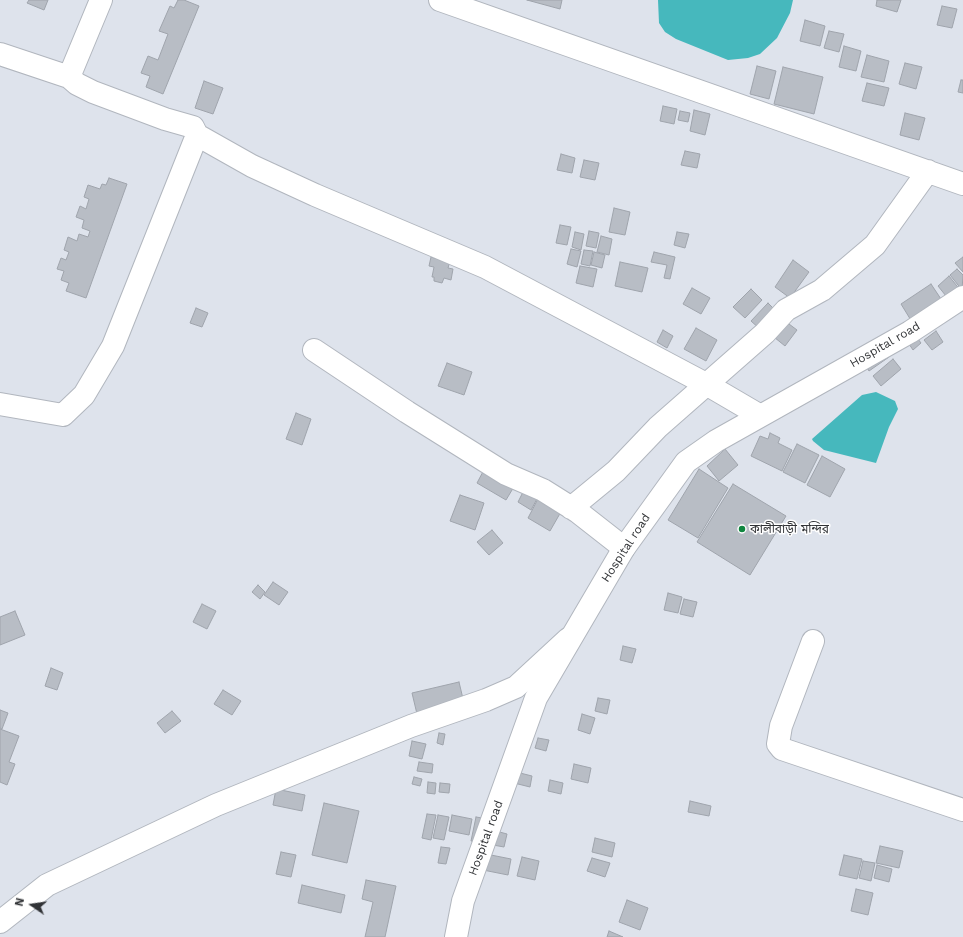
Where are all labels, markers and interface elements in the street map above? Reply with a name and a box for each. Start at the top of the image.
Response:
street label: Hospital road [847,319,923,371]
street label: Hospital road [599,511,653,585]
place label: কালীবাড়ী মন্দির [750,522,829,536]
marker: কালীবাড়ী মন্দির [737,524,747,534]
street label: Hospital road [466,799,506,877]
north arrow [12,885,52,925]
text: N [13,897,27,908]

